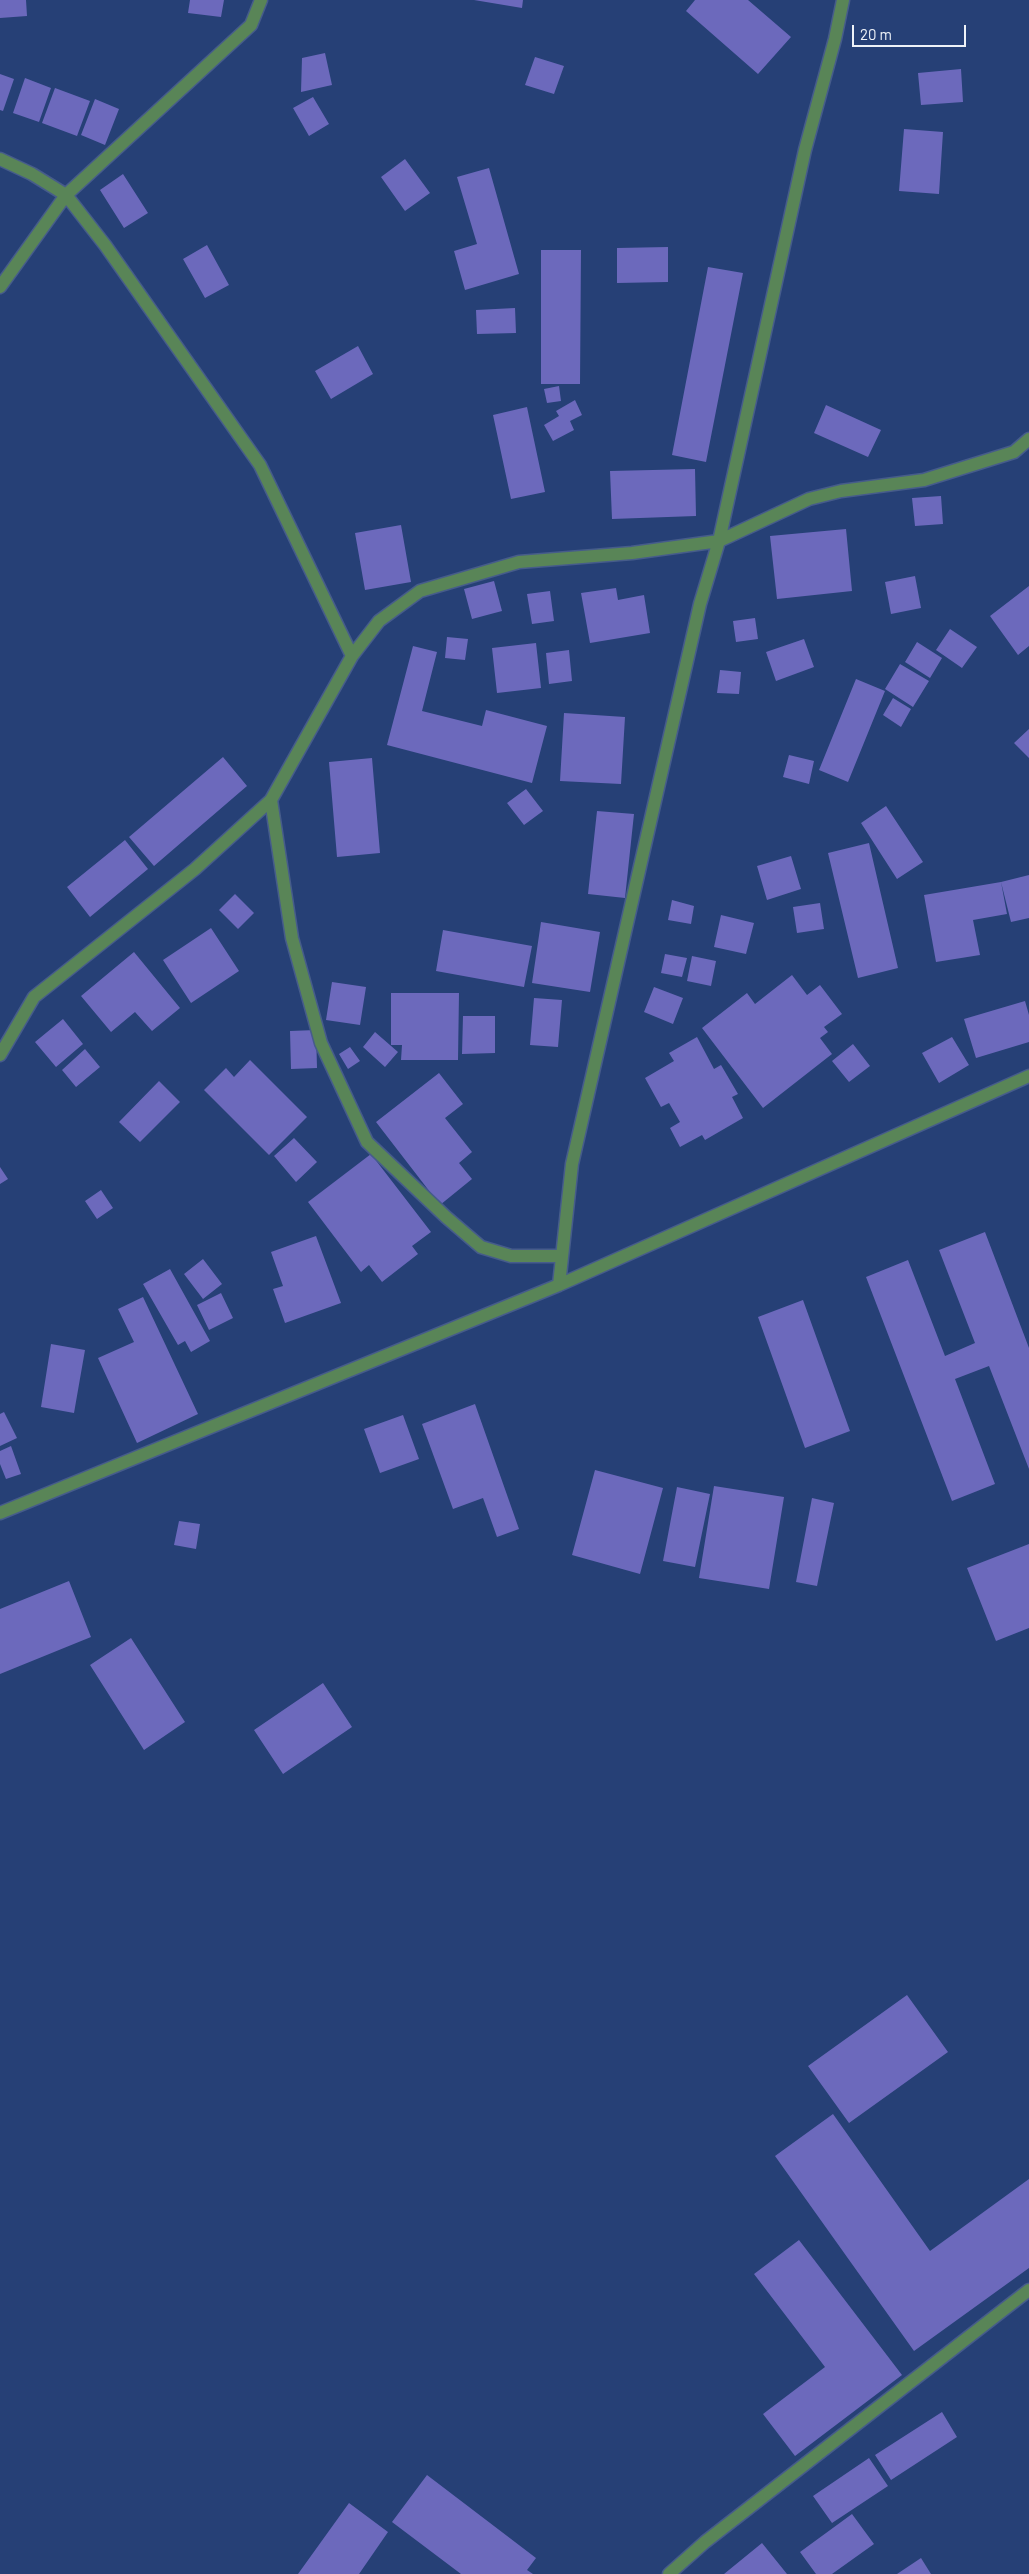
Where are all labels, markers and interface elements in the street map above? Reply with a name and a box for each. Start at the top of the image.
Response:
scale bar [854,15,968,47]
text: 20 m [860,25,892,43]

